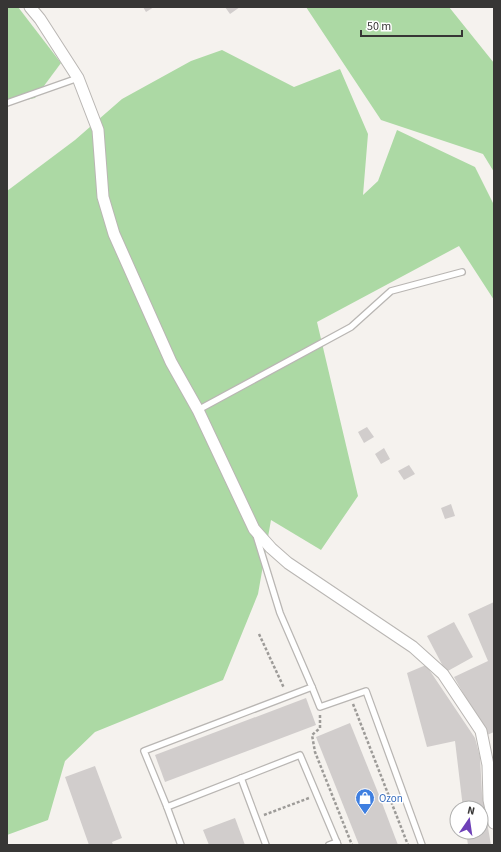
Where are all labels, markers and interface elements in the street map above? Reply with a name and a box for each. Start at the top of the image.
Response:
scale bar [361,12,462,38]
text: 50 m [367,18,391,35]
shop icon: Ozon [354,787,376,815]
place label: Ozon [379,791,403,806]
north arrow [449,800,489,840]
text: N [466,803,476,819]

